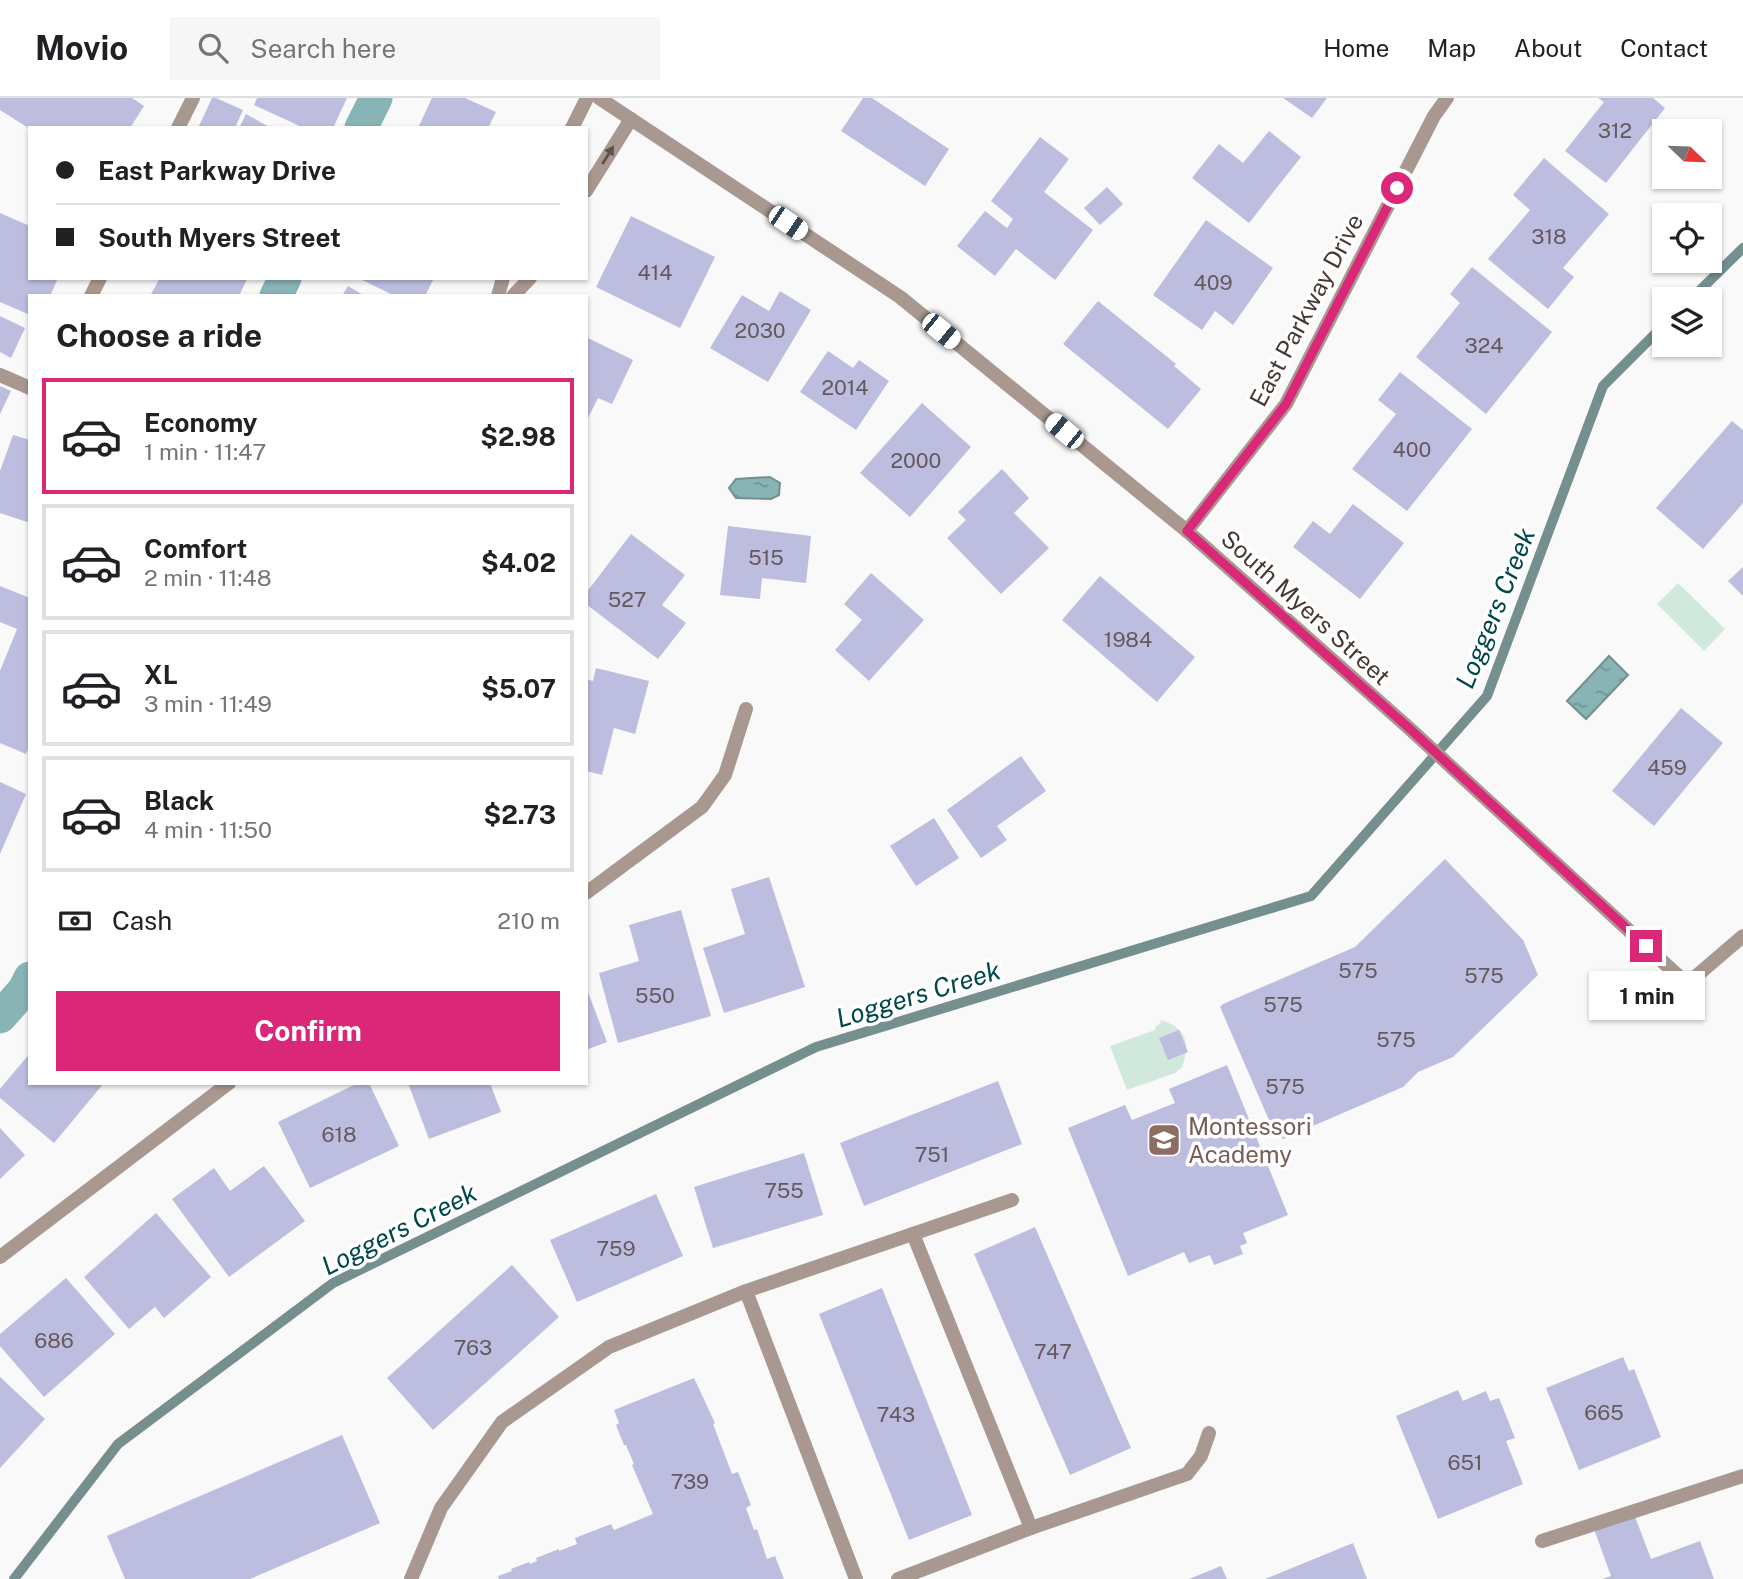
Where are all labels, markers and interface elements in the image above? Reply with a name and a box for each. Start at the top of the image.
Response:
search box [170,17,660,80]
text: Movio [35,29,128,67]
icon: search [194,29,232,67]
text: Search here [250,33,396,64]
text: Home [1323,34,1389,62]
text: Map [1427,34,1476,62]
text: About [1514,34,1582,62]
text: Contact [1620,34,1708,62]
house number: 312 [1598,118,1632,143]
north arrow [1652,119,1722,189]
map controls [1652,119,1722,357]
one-way arrow [602,145,615,165]
text: East Parkway Drive [98,155,336,186]
route start [1381,172,1413,204]
car [765,203,812,243]
button: locate [1652,203,1722,273]
street label: East Parkway Drive [1243,209,1369,411]
text: South Myers Street [98,222,341,253]
house number: 318 [1531,224,1567,249]
house number: 414 [638,260,672,285]
house number: 409 [1193,270,1233,295]
button: layers [1652,287,1722,357]
car [919,310,964,352]
text: Choose a ride [56,317,262,354]
house number: 2030 [734,318,786,343]
house number: 324 [1465,333,1503,358]
house number: 2014 [821,375,869,400]
icon: car [60,405,123,468]
text: Economy [144,407,257,438]
car [1042,410,1087,452]
text: $2.98 [480,421,556,452]
house number: 400 [1393,437,1431,462]
text: 1 min · 11:47 [144,438,266,465]
house number: 2000 [891,448,941,473]
water label: Loggers Creek [1449,523,1541,693]
street label: South Myers Street [1216,524,1396,690]
icon: car [60,531,123,594]
text: Comfort [144,533,247,564]
house number: 515 [748,545,784,570]
text: $4.02 [481,547,556,578]
text: 2 min · 11:48 [144,564,272,591]
house number: 527 [608,587,646,612]
house number: 1984 [1104,627,1152,652]
icon: car [60,657,123,720]
text: XL [144,659,178,690]
text: $5.07 [481,673,556,704]
text: 3 min · 11:49 [144,690,272,717]
house number: 459 [1647,755,1687,780]
icon: car [60,783,123,846]
text: Black [144,785,214,816]
text: $2.73 [484,799,556,830]
text: 4 min · 11:50 [144,816,272,843]
icon: cash [56,902,94,940]
text: Cash [112,905,172,936]
text: 210 m [497,907,560,934]
route end [1630,930,1662,962]
water label: Loggers Creek [832,954,1004,1034]
house number: 575 [1338,958,1378,983]
house number: 575 [1464,963,1504,988]
callout: 1 min [1588,970,1704,1020]
text: 1 min [1619,982,1675,1009]
house number: 550 [635,983,675,1008]
button: Confirm [56,991,560,1071]
house number: 575 [1263,992,1303,1017]
house number: 575 [1376,1027,1416,1052]
house number: 575 [1265,1074,1305,1099]
place label: Montessori Academy [1188,1112,1312,1168]
school or university icon: Montessori Academy [1145,1121,1183,1159]
house number: 618 [321,1122,357,1147]
house number: 751 [915,1142,949,1167]
water label: Loggers Creek [316,1177,482,1281]
house number: 755 [764,1178,804,1203]
house number: 759 [596,1236,636,1261]
house number: 686 [34,1328,74,1353]
house number: 763 [454,1335,492,1360]
house number: 747 [1034,1339,1072,1364]
house number: 665 [1584,1400,1624,1425]
house number: 743 [877,1402,915,1427]
house number: 651 [1447,1450,1483,1475]
house number: 739 [671,1469,709,1494]

